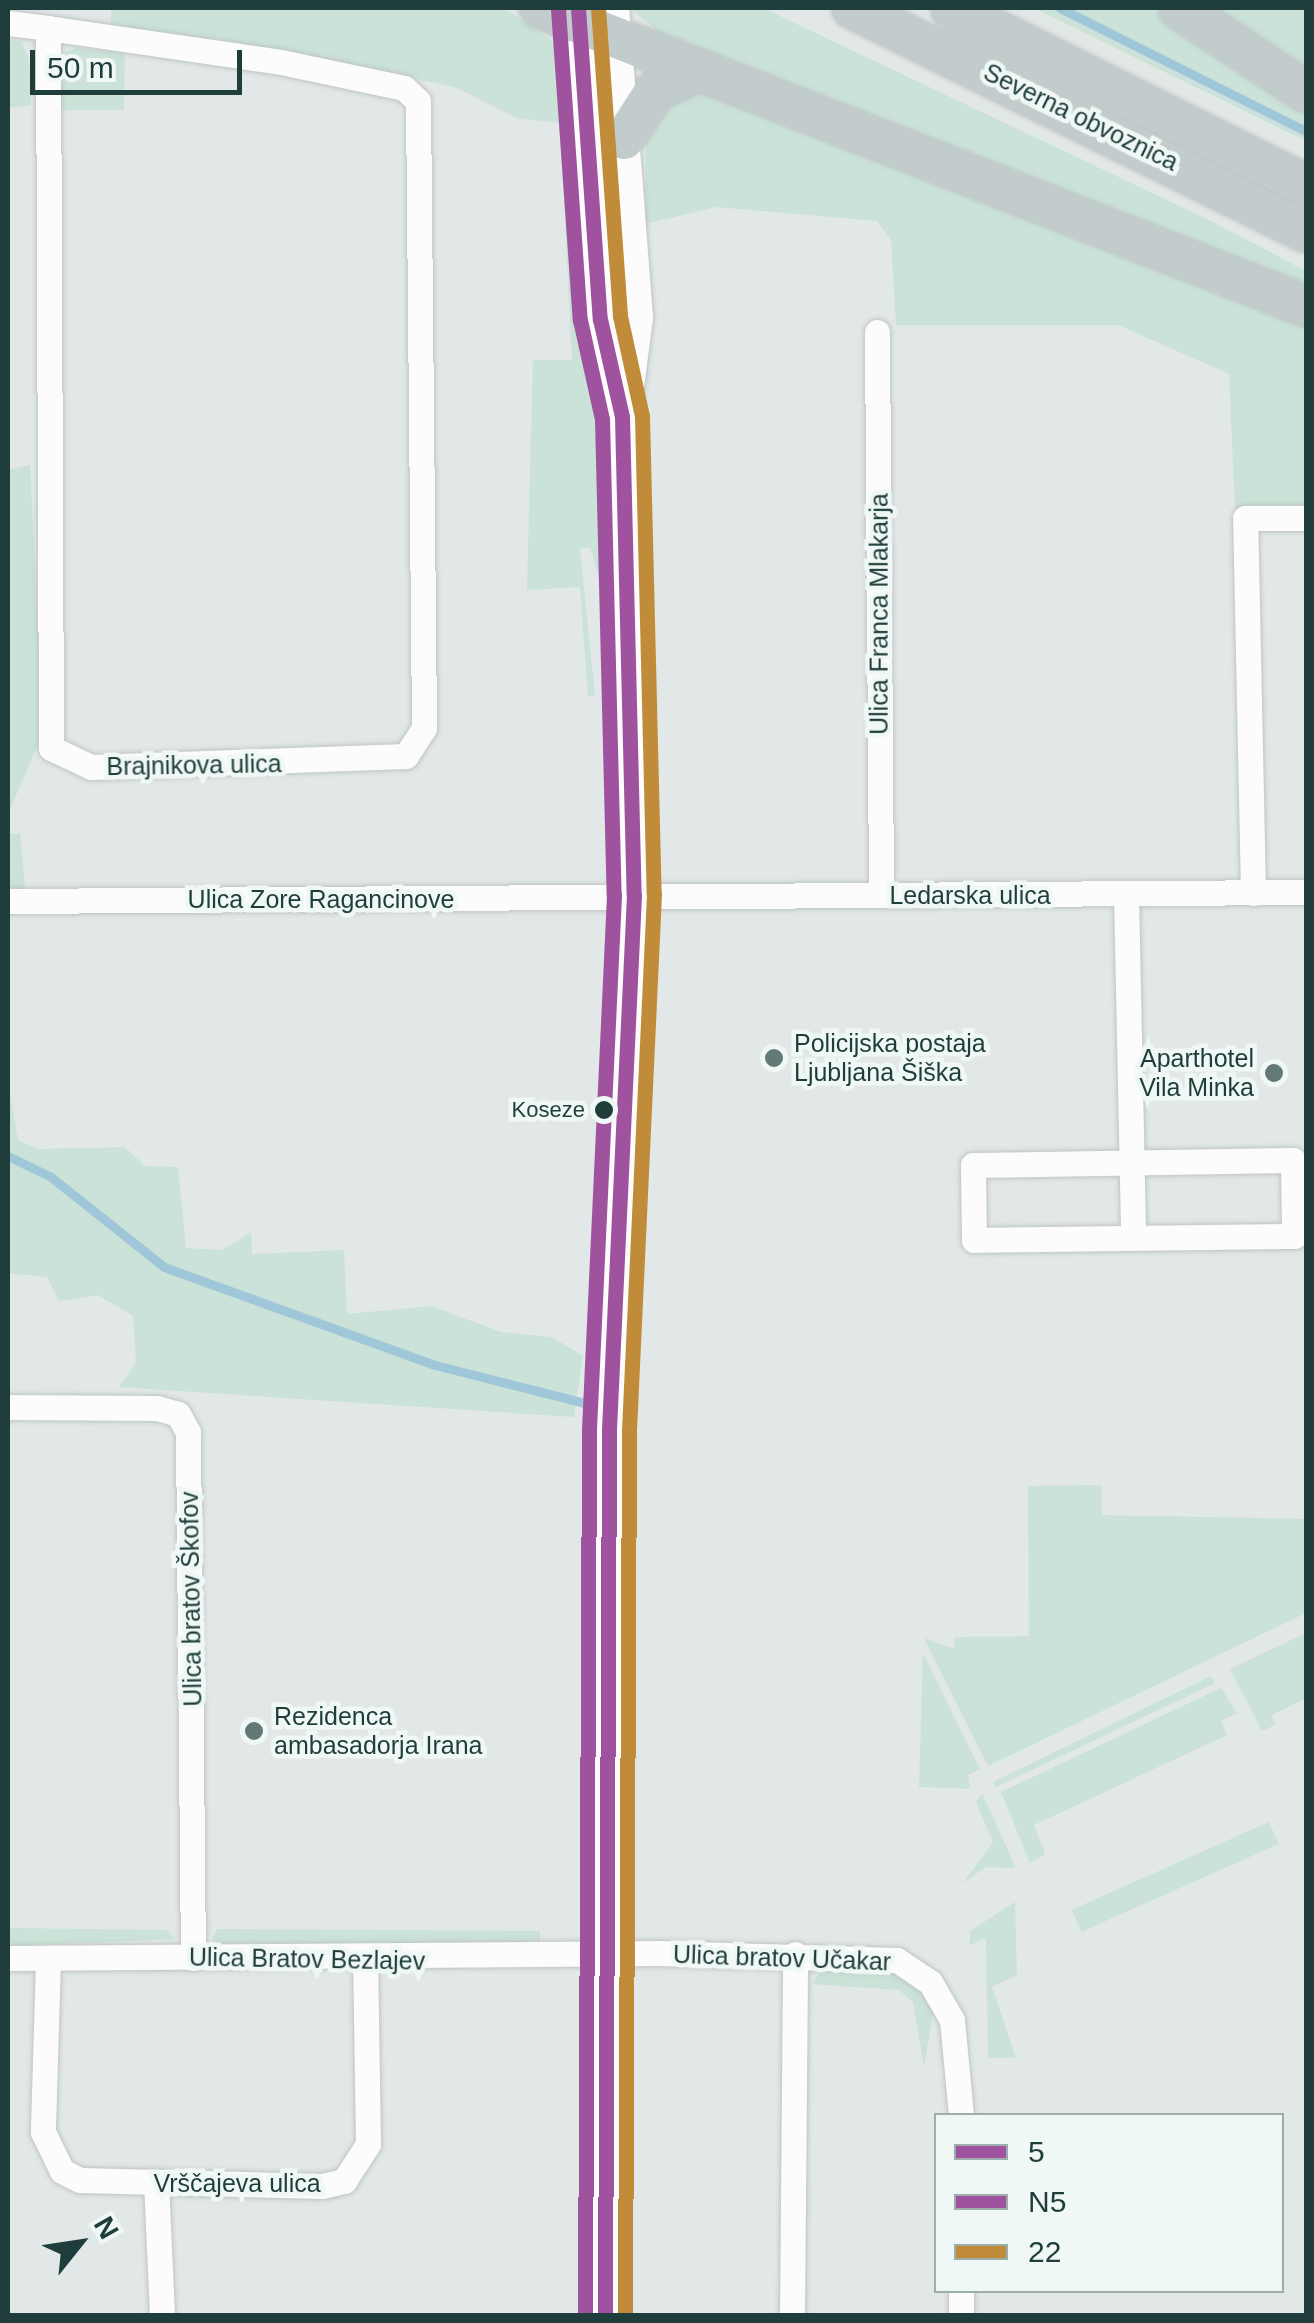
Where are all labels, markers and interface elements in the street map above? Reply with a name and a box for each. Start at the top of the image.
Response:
scale bar [35,30,248,92]
text: 50 m [47,51,114,84]
street label: Severna obvoznica [979,57,1183,177]
street label: Ulica Franca Mlakarja [864,493,894,735]
street label: Brajnikova ulica [106,748,282,782]
street label: Ledarska ulica [889,880,1051,910]
street label: Ulica Zore Ragancinove [188,884,454,914]
place label: Policijska postaja Ljubljana Šiška [794,1029,986,1088]
place label: Aparthotel Vila Minka [1139,1044,1254,1103]
marker: Policijska postaja Ljubljana Šiška [763,1047,785,1069]
marker: Aparthotel Vila Minka [1263,1062,1285,1084]
place label: Koseze [512,1097,585,1123]
marker: Koseze [594,1100,614,1120]
street label: Ulica bratov Škofov [174,1491,208,1707]
place label: Rezidenca ambasadorja Irana [274,1702,482,1761]
marker: Rezidenca ambasadorja Irana [243,1720,265,1742]
street label: Ulica bratov Učakar [672,1939,892,1977]
street label: Ulica Bratov Bezlajev [189,1942,425,1976]
legend [934,2113,1284,2293]
text: 5 [1028,2135,1045,2168]
street label: Vrščajeva ulica [153,2168,321,2198]
text: N5 [1028,2185,1066,2218]
north arrow [30,2193,130,2293]
text: N [88,2211,125,2244]
text: 22 [1028,2235,1061,2268]

